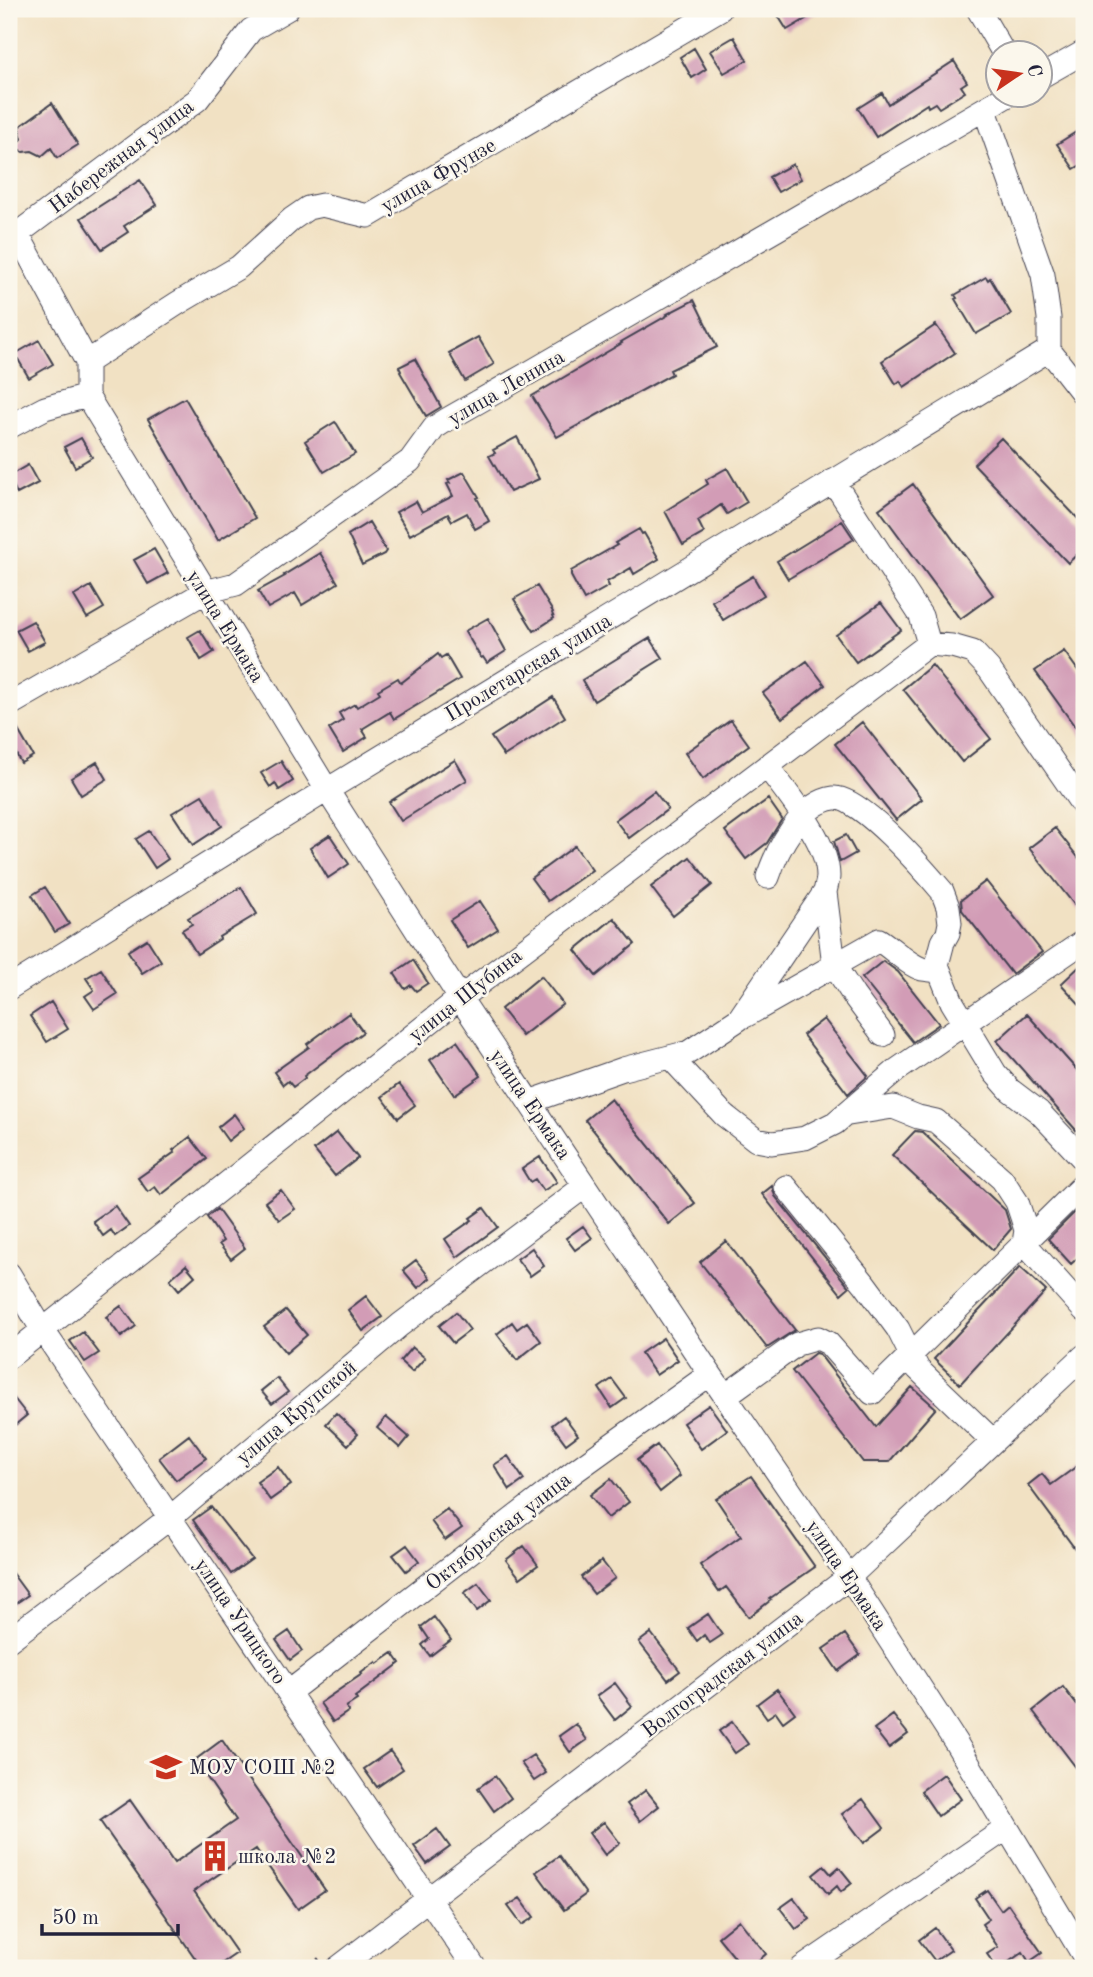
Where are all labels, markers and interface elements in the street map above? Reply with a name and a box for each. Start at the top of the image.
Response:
north arrow [984,38,1054,108]
text: С [1022,62,1044,79]
street label: Набережная улица [46,96,198,218]
street label: улица Фрунзе [378,135,500,218]
street label: улица Ленина [445,347,568,430]
street label: улица Ермака [182,567,268,687]
street label: Пролетарская улица [442,610,616,726]
street label: улица Шубина [405,946,527,1047]
street label: улица Ермака [485,1046,574,1164]
street label: улица Крупской [233,1357,361,1469]
street label: Октябрьская улица [422,1469,575,1595]
street label: улица Ермака [801,1517,890,1635]
street label: улица Урицкого [190,1555,290,1689]
street label: Волгоградская улица [639,1608,807,1742]
school or university icon: МОУ СОШ №2 [149,1750,183,1784]
place label: МОУ СОШ №2 [189,1758,336,1779]
building icon: школа №2 [198,1839,232,1873]
place label: школа №2 [238,1847,336,1868]
scale bar [42,1893,178,1937]
text: 50 m [52,1908,99,1929]

